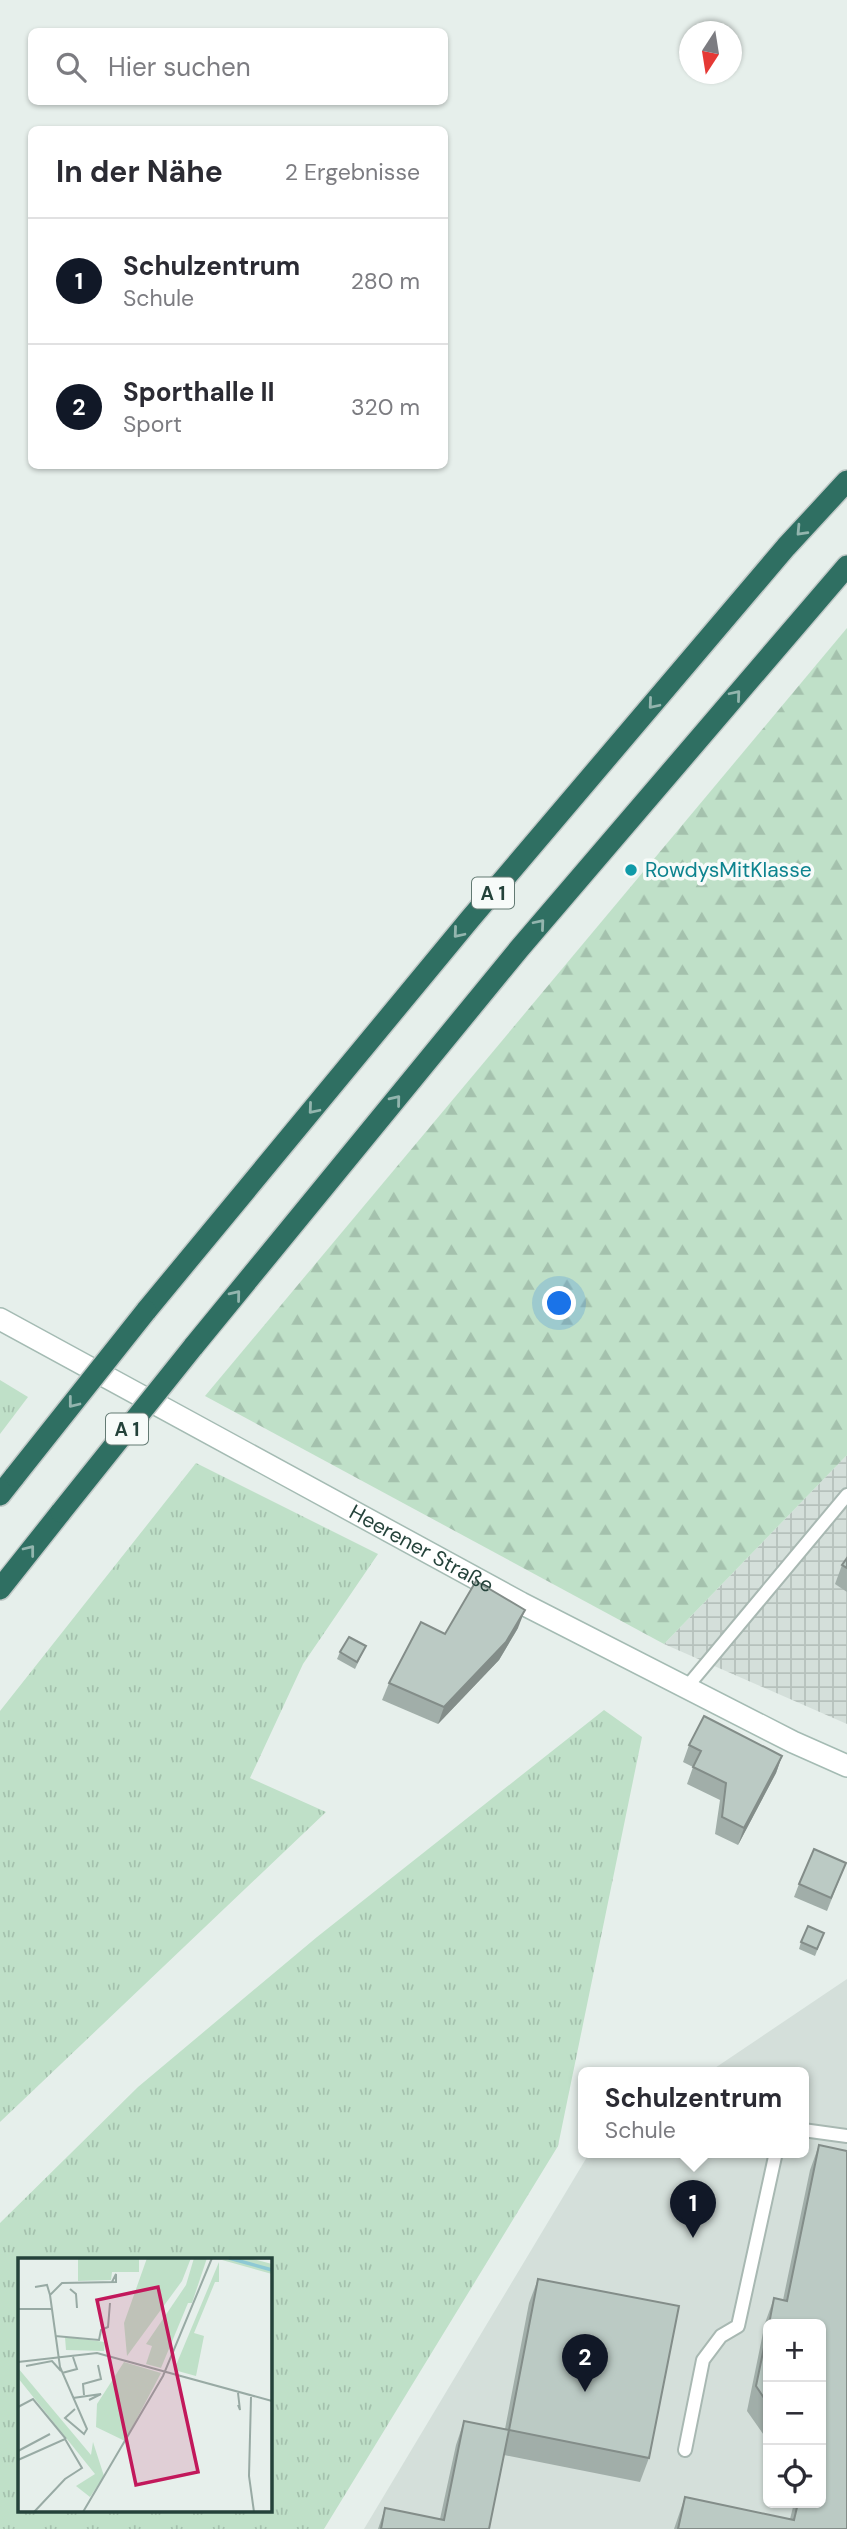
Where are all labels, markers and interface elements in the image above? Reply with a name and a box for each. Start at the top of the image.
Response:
north arrow [679,21,742,84]
search box [28,28,448,105]
icon: search [52,48,90,86]
text: Hier suchen [108,50,251,84]
text: In der Nähe [56,152,223,191]
text: 2 Ergebnisse [285,157,420,187]
text: Schulzentrum [123,249,300,283]
text: 1 [75,266,83,296]
text: 280 m [351,266,420,296]
text: Schule [123,283,194,313]
text: Sporthalle II [123,375,275,409]
text: 2 [72,392,86,422]
text: 320 m [351,392,420,422]
text: Sport [123,409,182,439]
one-way arrow [796,523,809,536]
one-way arrow [728,690,740,703]
one-way arrow [649,695,661,708]
place label: RowdysMitKlasse [645,856,812,884]
marker: RowdysMitKlasse [623,862,639,878]
road number: A 1 [472,878,514,908]
one-way arrow [532,919,544,932]
one-way arrow [454,926,467,938]
one-way arrow [387,1095,400,1107]
one-way arrow [309,1101,322,1113]
your location [542,1286,576,1320]
one-way arrow [228,1290,240,1303]
one-way arrow [69,1395,82,1408]
road number: A 1 [106,1414,148,1444]
street label: Heerener Straße [344,1498,498,1599]
one-way arrow [22,1546,35,1558]
popup [578,2067,809,2158]
text: Schulzentrum [605,2081,782,2115]
text: Schule [605,2115,676,2145]
pin: 1 [670,2180,716,2238]
inset map [18,2258,271,2512]
map controls [763,2319,826,2508]
button: + [763,2319,826,2382]
pin: 2 [562,2334,608,2392]
button: − [763,2382,826,2445]
button: locate [763,2445,826,2508]

